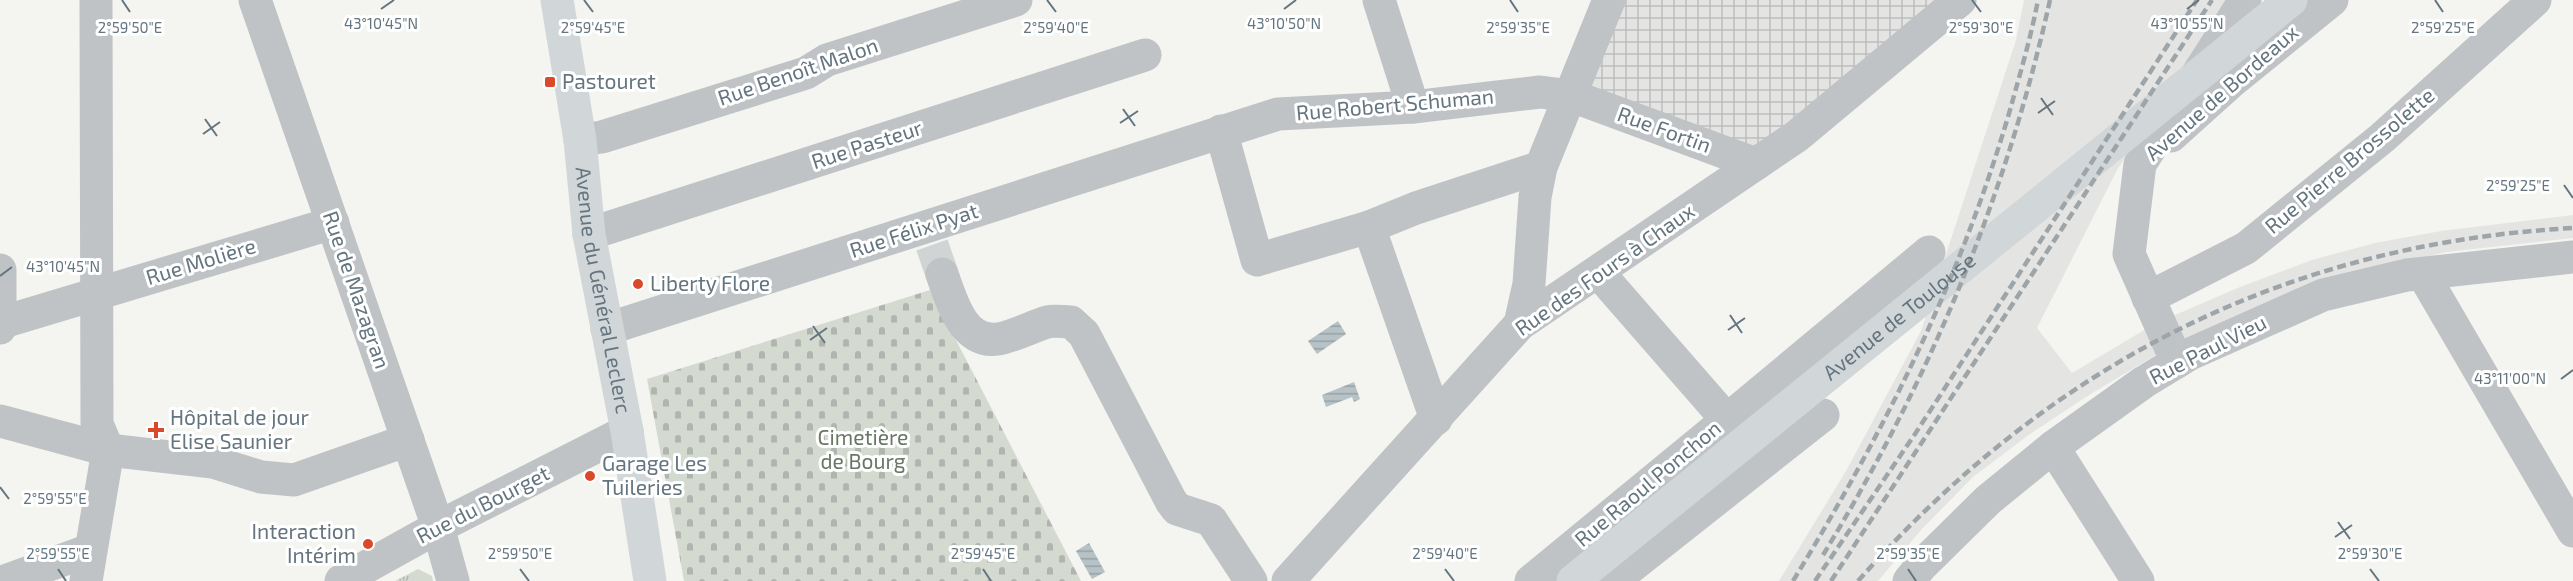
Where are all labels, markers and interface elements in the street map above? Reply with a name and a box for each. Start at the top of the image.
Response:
text: 43°10'45"N [344,14,418,32]
text: 43°10'50"N [1247,14,1321,32]
text: 43°10'55"N [2150,14,2224,32]
text: 2°59'50"E [98,18,162,36]
text: 2°59'45"E [561,18,625,36]
text: 2°59'40"E [1023,18,1089,36]
text: 2°59'35"E [1486,18,1550,36]
text: 2°59'30"E [1949,18,2013,36]
text: 2°59'25"E [2411,18,2475,36]
street label: Avenue de Bordeaux [2140,19,2302,165]
street label: Rue Benoît Malon [714,31,881,110]
place label: Pastouret [562,68,656,93]
marker: Pastouret [543,75,557,89]
street label: Rue Robert Schuman [1295,82,1495,125]
street label: Rue Pierre Brossolette [2259,82,2439,238]
street label: Rue Fortin [1614,100,1715,157]
street label: Rue Pasteur [808,114,926,173]
street label: Avenue du Général Leclerc [572,165,637,416]
text: 2°59'25"E [2486,176,2550,194]
street label: Rue Félix Pyat [846,197,981,262]
street label: Rue des Fours à Chaux [1510,197,1699,340]
street label: Rue de Mazagran [319,207,396,372]
street label: Rue Molière [143,232,258,289]
street label: Avenue de Toulouse [1817,247,1980,385]
text: 43°10'45"N [26,257,100,275]
place label: Liberty Flore [650,270,770,295]
marker: Liberty Flore [631,277,645,291]
street label: Rue Paul Vieu [2145,309,2270,389]
text: 43°11'00"N [2474,369,2546,387]
place label: Hôpital de jour Elise Saunier [170,404,309,453]
street label: Rue Raoul Ponchon [1569,415,1725,551]
marker: Hôpital de jour Elise Saunier [147,421,165,439]
park label: Cimetière de Bourg [818,424,908,473]
place label: Garage Les Tuileries [602,450,707,499]
street label: Rue du Bourget [412,459,553,548]
marker: Garage Les Tuileries [583,469,597,483]
text: 2°59'55"E [23,489,87,507]
place label: Interaction Intérim [251,518,356,567]
marker: Interaction Intérim [361,537,375,551]
text: 2°59'55"E [26,544,90,562]
text: 2°59'50"E [488,544,552,562]
text: 2°59'45"E [951,544,1015,562]
text: 2°59'40"E [1412,544,1478,562]
text: 2°59'35"E [1876,544,1940,562]
text: 2°59'30"E [2338,544,2402,562]

